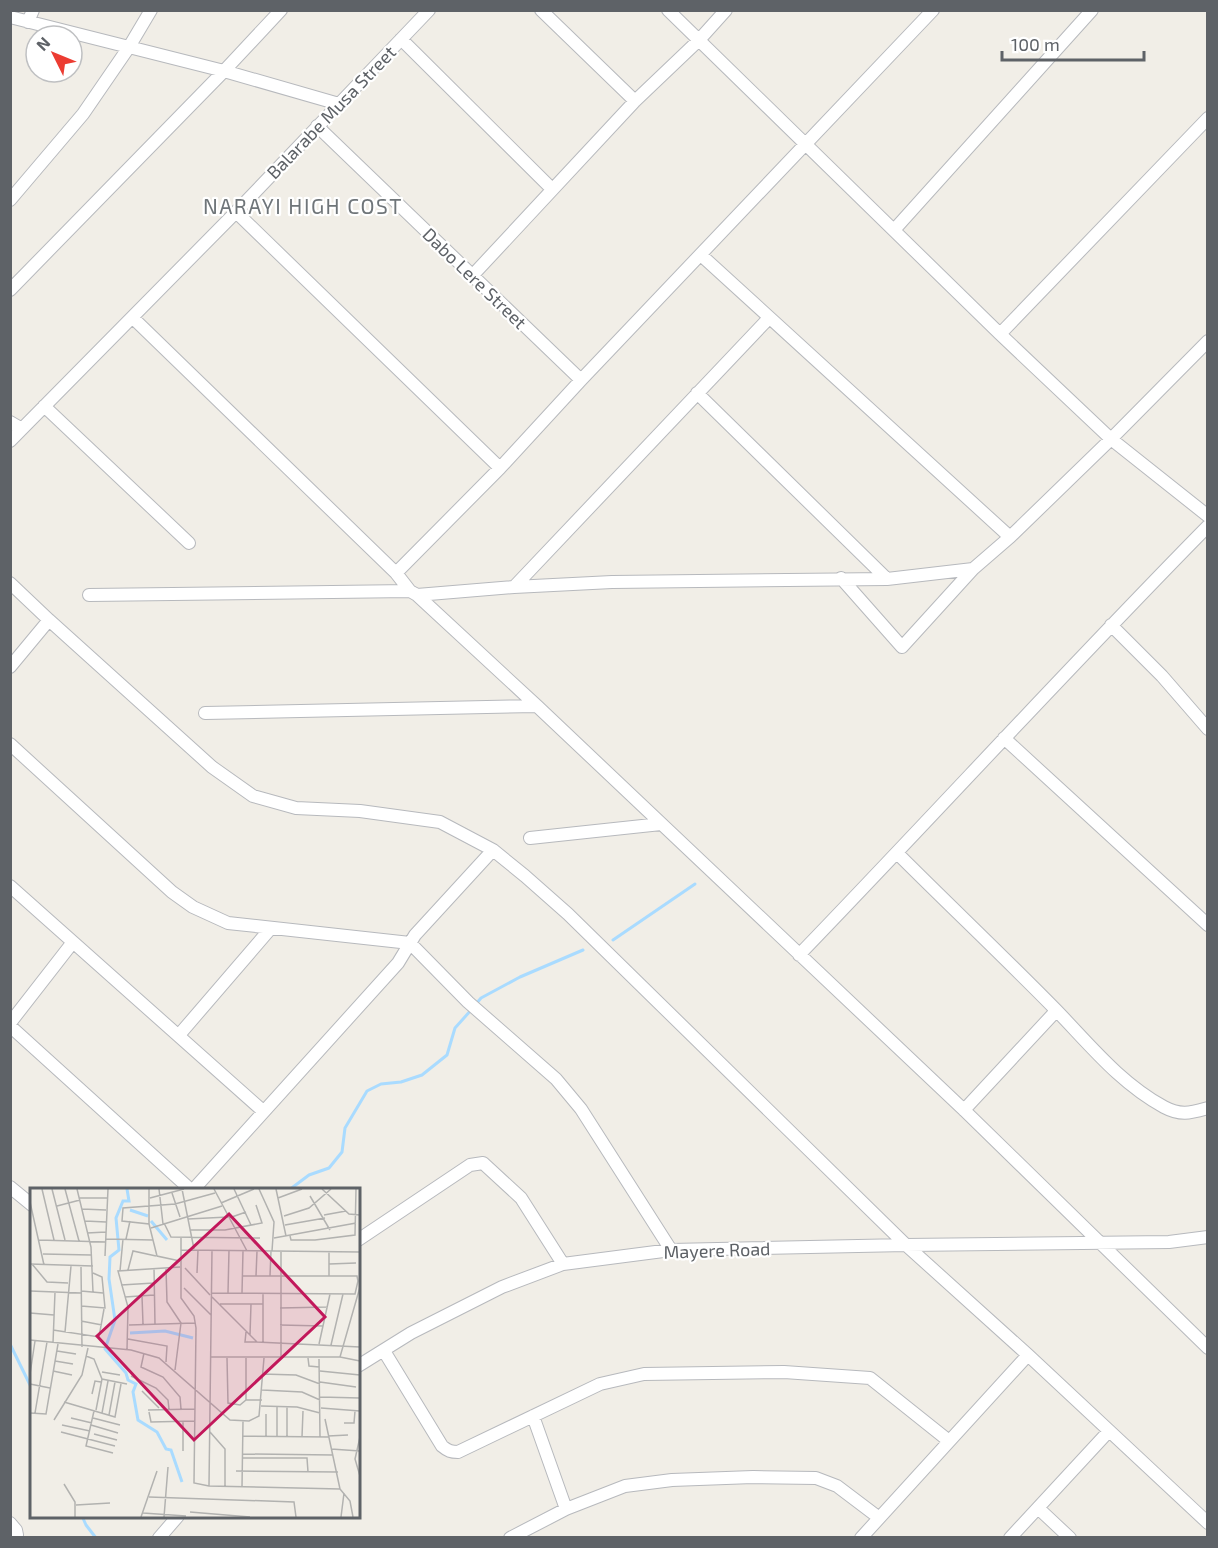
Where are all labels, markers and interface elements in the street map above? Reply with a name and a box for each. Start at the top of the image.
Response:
north arrow [24,24,84,84]
scale bar [1002,24,1144,62]
text: N [32,33,54,54]
text: 100 m [1011,33,1060,55]
street label: Balarabe Musa Street [262,41,400,183]
district label: NARAYI HIGH COST [203,193,403,218]
street label: Dabo Lere Street [418,223,532,333]
inset map [30,1188,360,1518]
street label: Mayere Road [663,1237,771,1263]

